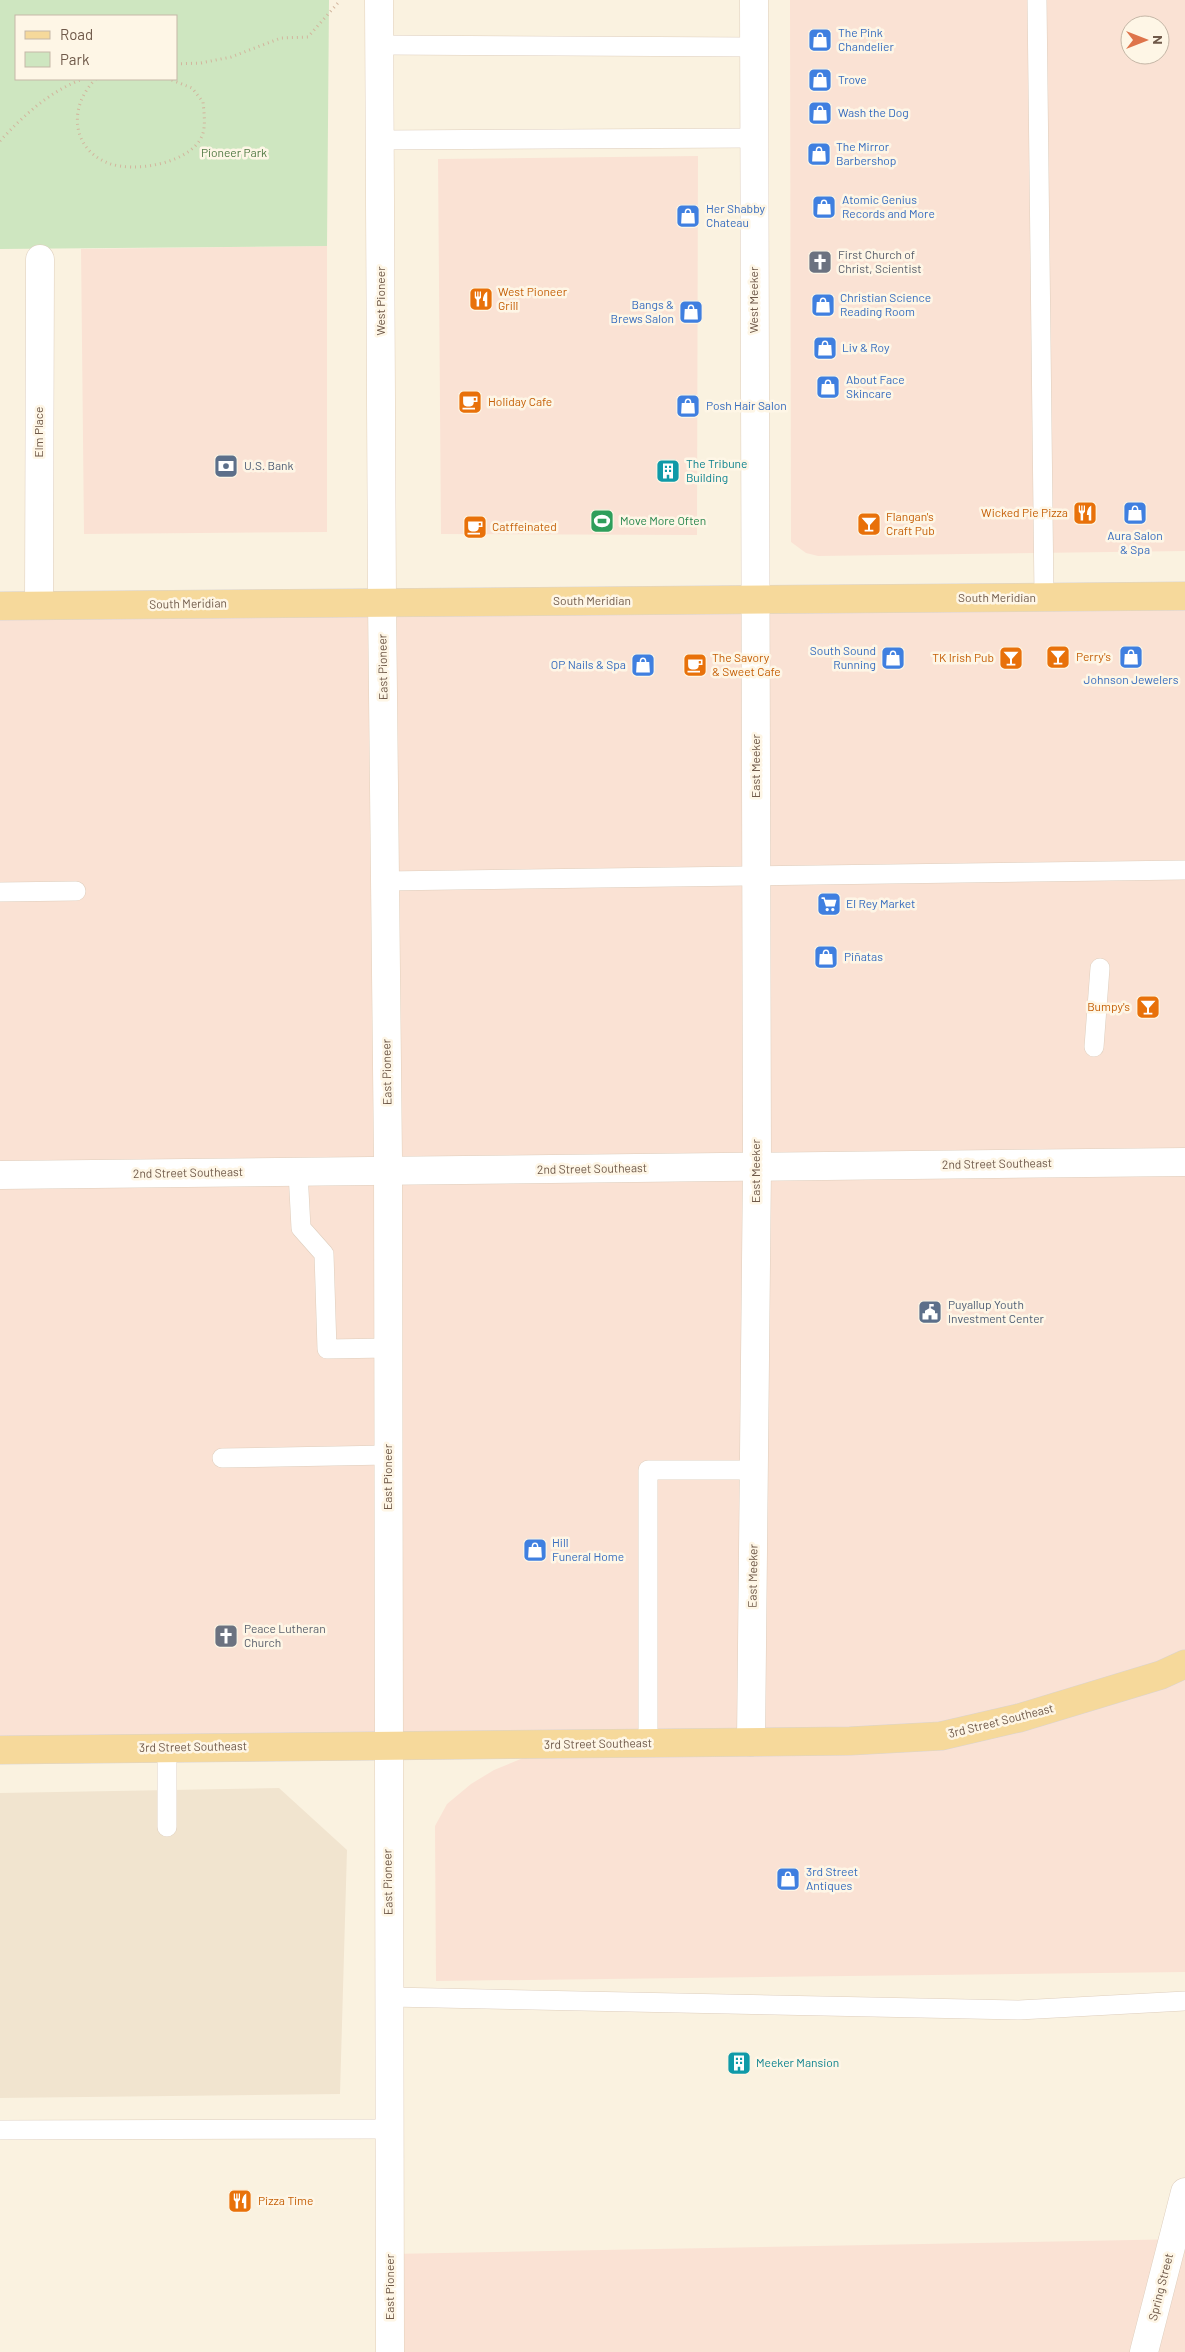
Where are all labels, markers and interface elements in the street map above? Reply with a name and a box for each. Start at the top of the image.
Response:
legend [15,15,178,80]
north arrow [1120,15,1170,65]
text: Road [60,25,93,43]
place label: The Pink Chandelier [838,25,894,53]
shop icon: The Pink Chandelier [807,27,833,53]
text: N [1150,35,1167,45]
text: Park [60,50,90,68]
shop icon: Trove [807,67,833,93]
place label: Trove [838,72,867,86]
shop icon: Wash the Dog [807,100,833,126]
place label: Wash the Dog [838,105,909,119]
place label: The Mirror Barbershop [836,139,896,167]
shop icon: The Mirror Barbershop [806,141,832,167]
park label: Pioneer Park [201,145,267,159]
place label: Atomic Genius Records and More [842,192,935,220]
shop icon: Atomic Genius Records and More [811,194,837,220]
place label: Her Shabby Chateau [706,201,766,229]
shop icon: Her Shabby Chateau [675,203,701,229]
place label: First Church of Christ, Scientist [838,247,922,275]
church icon: First Church of Christ, Scientist [807,249,833,275]
street label: West Pioneer [373,266,387,336]
street label: West Meeker [746,266,760,333]
place label: West Pioneer Grill [498,284,568,312]
restaurant icon: West Pioneer Grill [468,286,494,312]
place label: Christian Science Reading Room [840,290,931,318]
shop icon: Christian Science Reading Room [810,292,836,318]
place label: Bangs & Brews Salon [611,297,674,325]
shop icon: Bangs & Brews Salon [678,299,704,325]
shop icon: Liv & Roy [812,335,838,361]
place label: Liv & Roy [842,340,890,354]
place label: About Face Skincare [846,372,905,400]
shop icon: About Face Skincare [815,374,841,400]
cafe icon: Holiday Cafe [457,389,483,415]
shop icon: Posh Hair Salon [675,393,701,419]
place label: Holiday Cafe [488,394,552,408]
place label: Posh Hair Salon [706,398,787,412]
street label: Elm Place [31,407,45,457]
bank icon: U.S. Bank [213,453,239,479]
place label: The Tribune Building [686,456,747,484]
place label: U.S. Bank [244,458,294,472]
building icon: The Tribune Building [655,458,681,484]
restaurant icon: Wicked Pie Pizza [1072,500,1098,526]
shop icon: Aura Salon & Spa [1122,500,1148,526]
place label: Wicked Pie Pizza [981,505,1068,519]
sports icon: Move More Often [589,508,615,534]
place label: Flangan's Craft Pub [886,509,935,537]
bar icon: Flangan's Craft Pub [856,511,882,537]
place label: Move More Often [620,513,706,527]
cafe icon: Catffeinated [462,514,488,540]
place label: Catffeinated [492,519,557,533]
place label: Aura Salon & Spa [1107,528,1163,556]
street label: South Meridian [958,590,1036,604]
street label: South Meridian [553,593,631,607]
street label: South Meridian [149,595,227,611]
street label: East Pioneer [374,633,390,700]
place label: South Sound Running [810,643,876,671]
bar icon: Perry's [1045,644,1071,670]
shop icon: Johnson Jewelers [1118,644,1144,670]
shop icon: South Sound Running [880,645,906,671]
bar icon: TK Irish Pub [998,645,1024,671]
place label: Perry's [1076,649,1111,663]
place label: The Savory & Sweet Cafe [712,650,781,678]
place label: TK Irish Pub [932,650,994,664]
shop icon: OP Nails & Spa [630,652,656,678]
cafe icon: The Savory & Sweet Cafe [682,652,708,678]
place label: OP Nails & Spa [551,657,626,671]
place label: Johnson Jewelers [1084,672,1179,686]
street label: East Meeker [748,733,762,798]
supermarket icon: El Rey Market [816,891,842,917]
place label: El Rey Market [846,896,915,910]
shop icon: Piñatas [813,944,839,970]
place label: Piñatas [844,949,883,963]
bar icon: Bumpy's [1135,994,1161,1020]
place label: Bumpy's [1087,999,1130,1013]
street label: East Pioneer [378,1038,394,1105]
street label: East Meeker [748,1138,762,1203]
street label: 2nd Street Southeast [942,1155,1052,1171]
street label: 2nd Street Southeast [537,1160,647,1176]
street label: 2nd Street Southeast [133,1164,243,1180]
place label: Puyallup Youth Investment Center [948,1297,1045,1325]
public building icon: Puyallup Youth Investment Center [917,1299,943,1325]
street label: East Pioneer [380,1443,394,1510]
place label: Hill Funeral Home [552,1535,624,1563]
shop icon: Hill Funeral Home [522,1537,548,1563]
street label: East Meeker [744,1543,760,1608]
place label: Peace Lutheran Church [244,1621,326,1649]
church icon: Peace Lutheran Church [213,1623,239,1649]
street label: 3rd Street Southeast [947,1700,1055,1740]
street label: 3rd Street Southeast [544,1735,652,1751]
street label: 3rd Street Southeast [139,1738,247,1754]
street label: East Pioneer [379,1848,395,1915]
place label: 3rd Street Antiques [806,1864,858,1892]
shop icon: 3rd Street Antiques [775,1866,801,1892]
building icon: Meeker Mansion [726,2050,752,2076]
place label: Meeker Mansion [756,2055,839,2069]
restaurant icon: Pizza Time [227,2188,253,2214]
place label: Pizza Time [258,2193,313,2207]
street label: Spring Street [1145,2252,1175,2322]
street label: East Pioneer [382,2253,396,2320]

